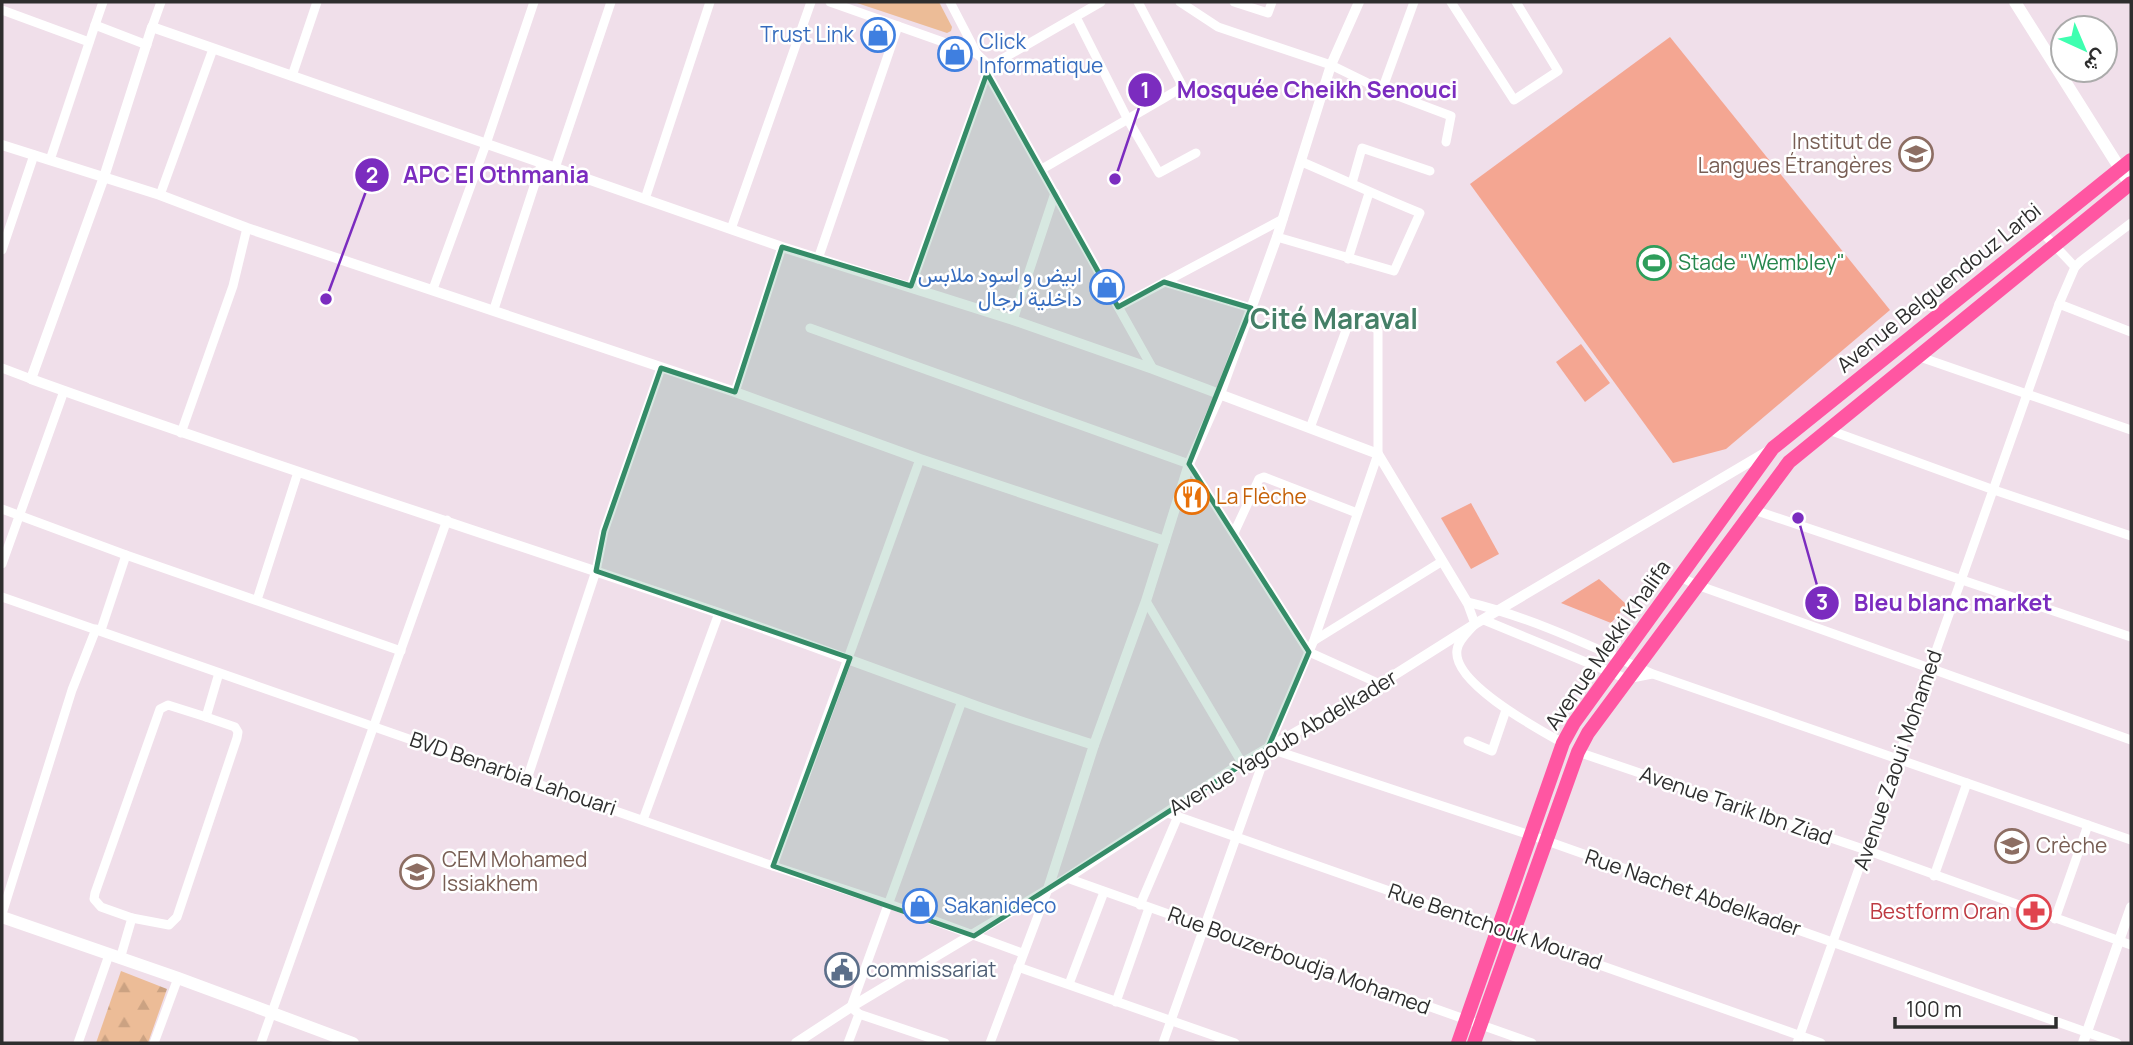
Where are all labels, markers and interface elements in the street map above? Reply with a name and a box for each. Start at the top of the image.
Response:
north arrow [2049,14,2119,84]
shop icon: Trust Link [859,16,897,54]
place label: Trust Link [760,20,855,48]
place label: Click Informatique [979,27,1103,79]
shop icon: Click Informatique [936,35,974,73]
text: ش [2078,44,2113,79]
callout: Mosquée Cheikh Senouci [1128,68,1471,112]
text: Mosquée Cheikh Senouci [1177,73,1457,105]
text: 1 [1140,76,1150,104]
place label: Institut de Langues Étrangères [1698,127,1892,179]
school or university icon: Institut de Langues Étrangères [1897,135,1935,173]
callout: APC El Othmania [354,153,603,197]
text: APC El Othmania [403,158,589,190]
text: 2 [366,161,378,189]
street label: Avenue Belguendouz Larbi [1830,196,2046,378]
sports icon: Stade "Wembley" [1635,244,1673,282]
place label: Stade "Wembley" [1678,248,1845,276]
place label: ابيض و اسود ملابس داخلية لرجال [918,260,1082,312]
shop icon: ابيض و اسود ملابس داخلية لرجال [1088,268,1126,306]
district label: Cité Maraval [1250,299,1418,337]
restaurant icon: La Flèche [1173,478,1211,516]
place label: La Flèche [1216,482,1307,510]
street label: Avenue Mekki Khalifa [1538,554,1676,735]
callout: Bleu blanc market [1805,581,2066,625]
text: Bleu blanc market [1854,586,2052,618]
text: 3 [1816,588,1828,616]
street label: Avenue Zaoui Mohamed [1846,646,1948,874]
street label: Avenue Yagoub Abdelkader [1163,663,1402,821]
street label: BVD Benarbia Lahouari [406,725,620,822]
street label: Avenue Tarik Ibn Ziad [1636,759,1836,851]
school or university icon: Crèche [1993,827,2031,865]
place label: Crèche [2036,831,2107,859]
street label: Rue Nachet Abdelkader [1581,842,1806,942]
place label: CEM Mohamed Issiakhem [442,845,588,897]
school or university icon: CEM Mohamed Issiakhem [398,853,436,891]
street label: Rue Bentchouk Mourad [1384,876,1606,976]
shop icon: Sakanideco [901,887,939,925]
place label: Sakanideco [944,891,1057,919]
pharmacy icon: Bestform Oran [2015,893,2053,931]
place label: Bestform Oran [1870,897,2010,925]
street label: Rue Bouzerboudja Mohamed [1164,899,1435,1021]
public building icon: commissariat [823,951,861,989]
place label: commissariat [866,955,997,983]
scale bar [1895,986,2056,1030]
text: 100 m [1906,995,1962,1023]

